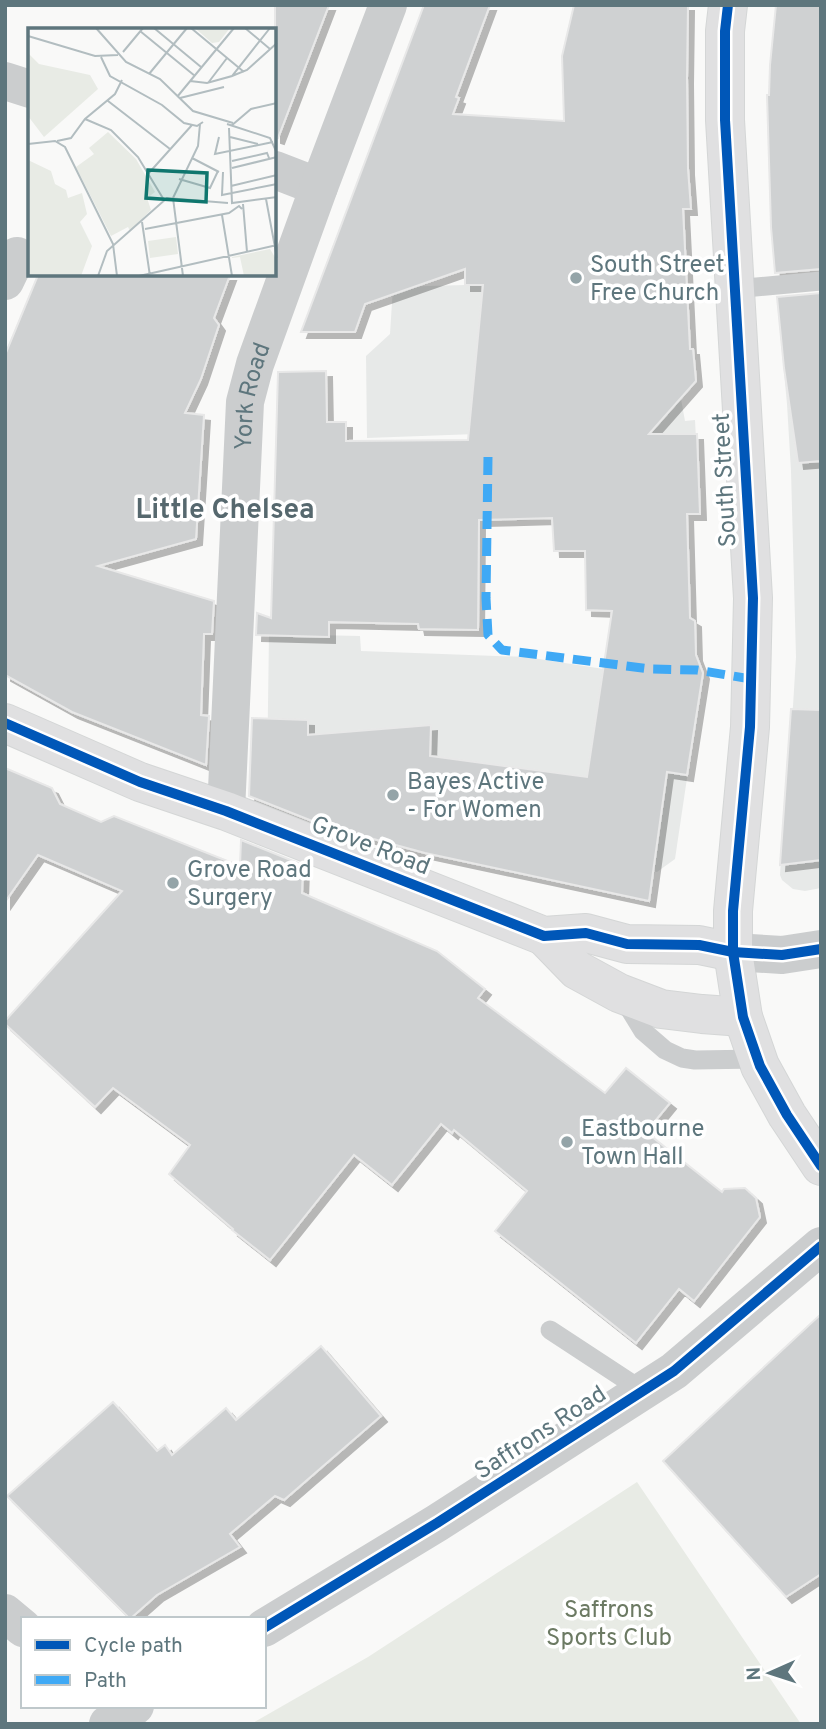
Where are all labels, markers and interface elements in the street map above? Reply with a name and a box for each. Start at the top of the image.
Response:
inset map [28,28,276,276]
place label: South Street Free Church [590,251,725,309]
marker: South Street Free Church [568,270,584,286]
street label: York Road [230,339,278,451]
street label: South Street [707,412,745,548]
district label: Little Chelsea [135,493,315,529]
place label: Bayes Active - For Women [407,768,544,826]
marker: Bayes Active - For Women [385,787,401,803]
street label: Grove Road [307,810,434,883]
place label: Grove Road Surgery [187,856,312,914]
marker: Grove Road Surgery [165,875,181,891]
place label: Eastbourne Town Hall [581,1115,704,1173]
marker: Eastbourne Town Hall [559,1134,575,1150]
street label: Saffrons Road [470,1380,613,1487]
park label: Saffrons Sports Club [546,1596,672,1654]
legend [21,1617,266,1708]
text: Cycle path [84,1633,183,1660]
north arrow [735,1638,805,1708]
text: N [743,1666,767,1681]
text: Path [84,1668,127,1695]

